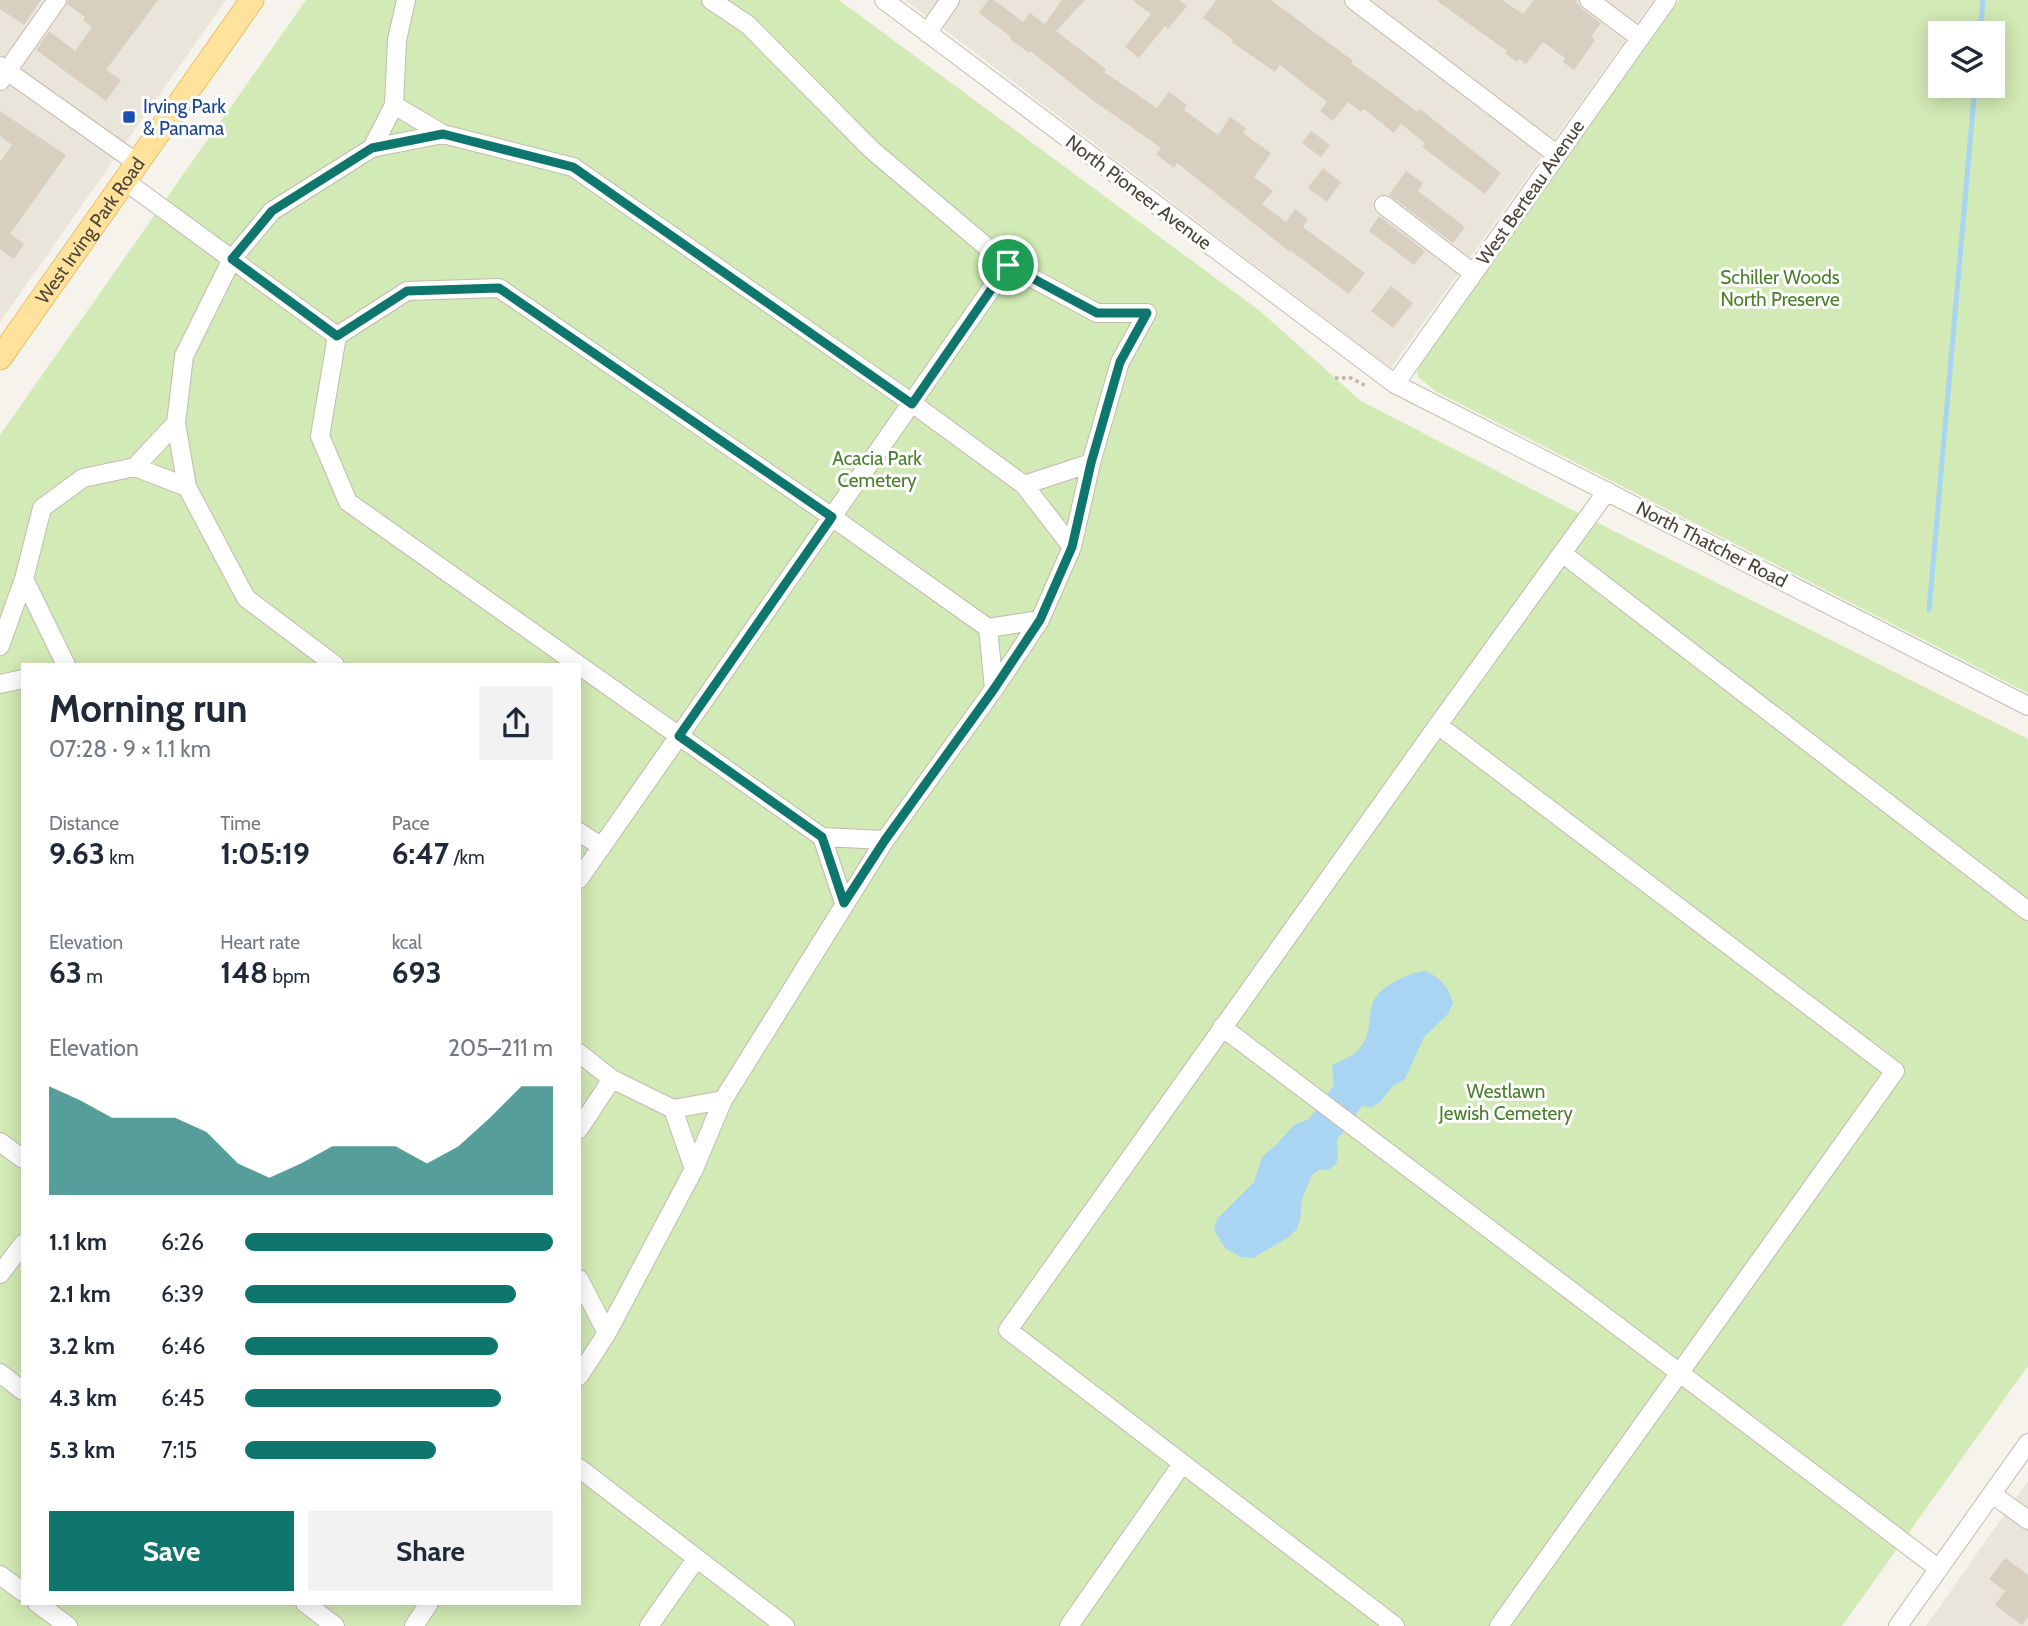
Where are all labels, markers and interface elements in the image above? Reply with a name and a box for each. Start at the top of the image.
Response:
map controls [1928,21,2005,98]
button: layers [1928,21,2005,98]
place label: Irving Park & Panama [143,95,226,140]
marker: Irving Park & Panama [121,109,137,125]
street label: West Berteau Avenue [1472,115,1589,269]
street label: North Pioneer Avenue [1061,130,1216,255]
street label: West Irving Park Road [31,153,150,308]
pin [978,235,1038,295]
icon: arrive [989,246,1027,284]
park label: Schiller Woods North Preserve [1720,266,1840,311]
park label: Acacia Park Cemetery [832,447,922,492]
street label: North Thatcher Road [1632,496,1791,592]
text: Morning run [49,685,248,732]
button: share [479,686,553,760]
text: 07:28 · 9 × 1.1 km [49,735,211,763]
text: Distance [49,812,119,835]
text: Time [220,812,261,835]
text: Pace [392,812,430,835]
text: 9.63 [49,835,105,872]
text: 1:05:19 [220,835,310,872]
text: 6:47 [392,835,449,872]
text: km [105,846,135,869]
text: /km [449,846,485,869]
text: Elevation [49,931,123,954]
text: Heart rate [220,931,300,954]
text: kcal [392,931,422,954]
text: 63 [49,954,82,991]
text: 148 [220,954,268,991]
text: 693 [392,954,442,991]
text: m [82,965,103,988]
text: bpm [268,965,310,988]
text: Elevation [49,1034,139,1062]
text: 205–211 m [448,1034,553,1062]
park label: Westlawn Jewish Cemetery [1438,1080,1573,1125]
text: 1.1 km [49,1228,107,1256]
text: 6:26 [161,1228,204,1256]
text: 2.1 km [49,1280,111,1308]
text: 6:39 [161,1280,204,1308]
text: 3.2 km [49,1332,115,1360]
text: 6:46 [161,1332,205,1360]
text: 4.3 km [49,1384,117,1412]
text: 6:45 [161,1384,205,1412]
text: 5.3 km [49,1436,115,1464]
text: 7:15 [161,1436,197,1464]
button: Save [49,1511,294,1591]
button: Share [308,1511,553,1591]

